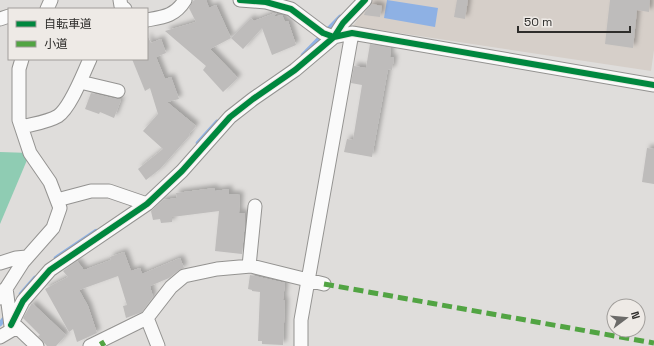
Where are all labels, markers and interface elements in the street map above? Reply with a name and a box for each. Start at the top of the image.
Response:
legend [8,8,148,60]
scale bar [518,8,630,34]
text: 50 m [524,14,552,30]
text: 自転車道 [44,16,92,32]
text: 小道 [44,36,68,52]
north arrow [606,298,646,338]
text: N [628,310,643,321]

